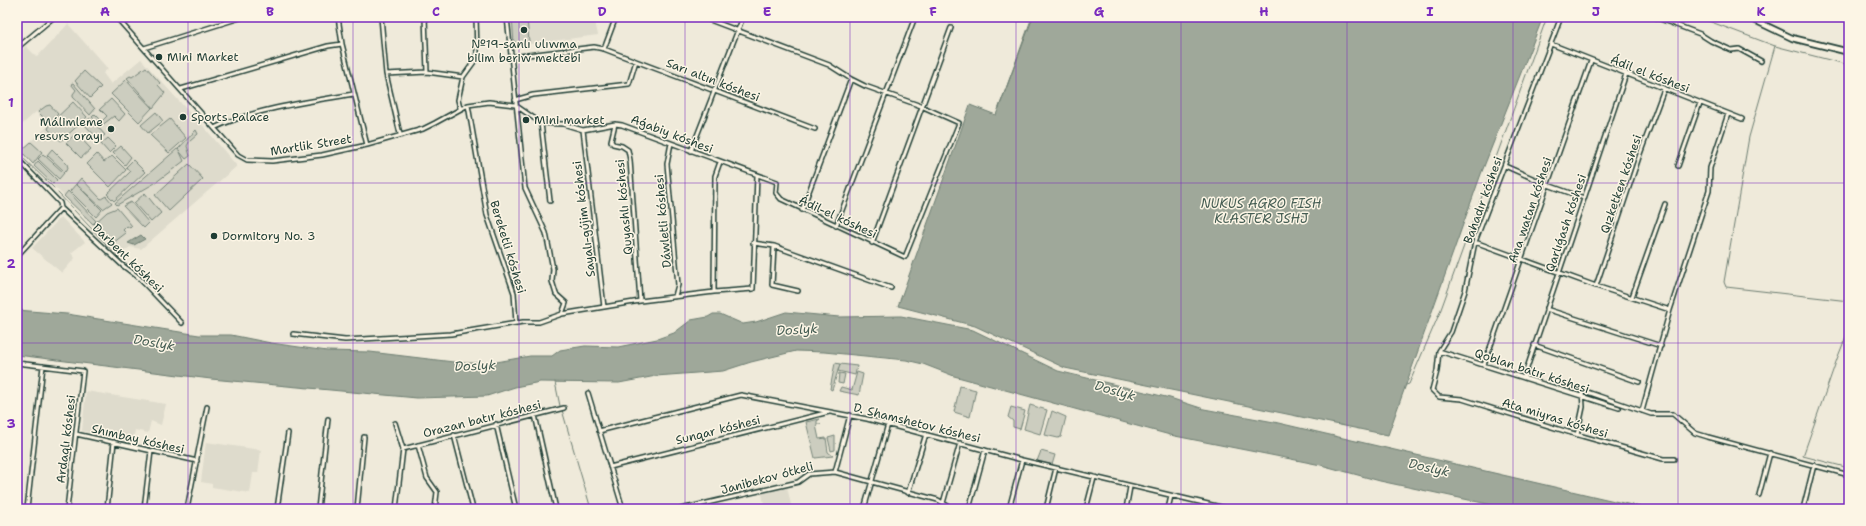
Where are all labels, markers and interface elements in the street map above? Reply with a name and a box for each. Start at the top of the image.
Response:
text: A [100,3,110,20]
text: B [266,3,274,20]
text: C [432,3,440,20]
text: D [597,3,607,20]
text: E [763,3,772,20]
text: F [929,3,937,20]
text: G [1094,3,1105,20]
text: H [1259,3,1269,20]
text: I [1426,3,1434,20]
text: J [1592,3,1600,20]
text: K [1757,3,1766,20]
marker: №19-sanlı ulıwma bilim beriw mektebi [519,25,529,35]
place label: №19-sanlı ulıwma bilim beriw mektebi [467,36,581,66]
place label: Mini Market [167,49,239,65]
street label: Ádil el kóshesi [1608,51,1692,97]
marker: Mini Market [154,52,164,62]
street label: Sarı altın kóshesi [664,55,762,105]
text: 1 [8,94,14,111]
place label: Sports Palace [191,109,269,125]
street label: Aǵabiy kóshesi [629,111,715,157]
marker: Sports Palace [178,112,188,122]
place label: Mini market [534,112,605,128]
place label: Málimleme resurs orayı [34,114,103,144]
marker: Mini market [521,115,531,125]
marker: Málimleme resurs orayı [106,124,116,134]
street label: Martlik Street [269,131,353,159]
street label: Qızketken kóshesi [1597,132,1645,236]
street label: Bahadır kóshesi [1460,154,1506,246]
street label: Ana watan kóshesi [1504,155,1556,265]
street label: Quyashlı kóshesi [612,158,636,256]
street label: Sayalı-gújim kóshesi [569,160,599,278]
street label: Qarlıǵash kóshesi [1542,172,1590,274]
street label: Dáwletli kóshesi [651,174,675,268]
street label: Ádil-el kóshesi [796,192,880,242]
water label: NUKUS AGRO FISH KLASTER JSHJ [1201,195,1322,227]
street label: Bereketli kóshesi [486,198,530,296]
street label: Darbent kóshesi [89,220,167,296]
place label: Dormitory No. 3 [222,228,315,244]
marker: Dormitory No. 3 [209,231,219,241]
text: 2 [6,255,16,272]
water label: Doslyk [776,320,819,339]
water label: Doslyk [132,331,176,355]
street label: Qoblan batır kóshesi [1473,345,1591,397]
water label: Doslyk [454,356,497,375]
water label: Doslyk [1093,377,1138,405]
street label: Ardaqlı kóshesi [53,394,79,484]
street label: Ata miyras kóshesi [1500,394,1610,442]
street label: Orazan batır kóshesi [421,397,543,441]
street label: D. Shamshetov kóshesi [852,399,982,447]
street label: Sunqar kóshesi [674,412,762,448]
text: 3 [6,415,16,432]
street label: Shımbay kóshesi [90,421,186,457]
water label: Doslyk [1407,455,1452,481]
street label: Janibekov ótkeli [719,458,815,498]

